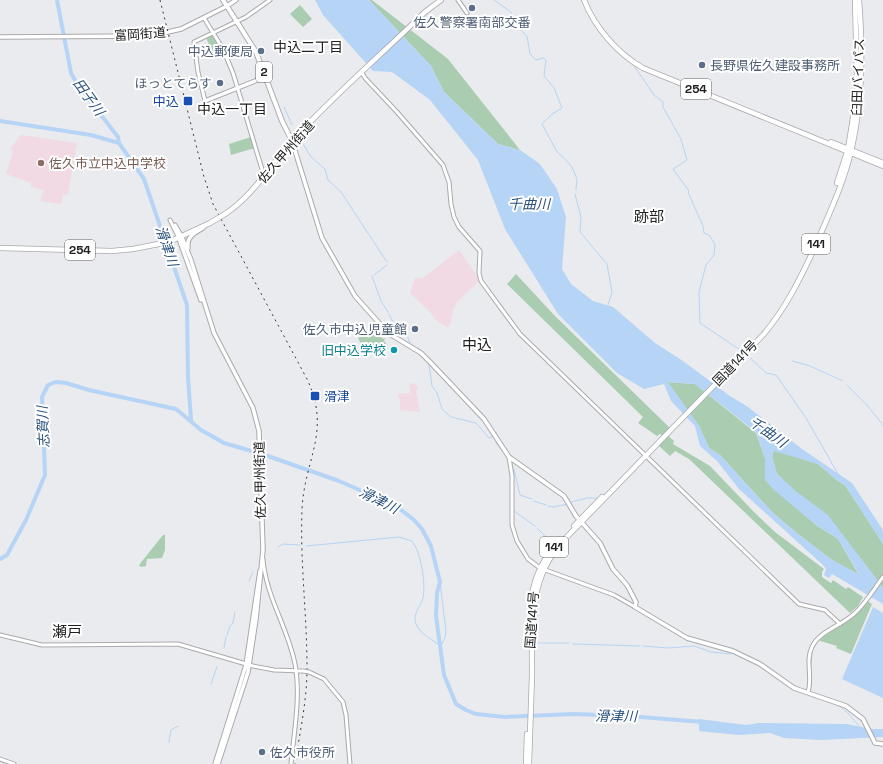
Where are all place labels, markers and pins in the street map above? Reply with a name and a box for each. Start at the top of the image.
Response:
marker: 佐久警察署南部交番 [467,3,477,13]
place label: 佐久警察署南部交番 [413,14,531,31]
place label: 中込郵便局 [188,43,253,60]
marker: 中込郵便局 [256,46,266,56]
place label: 長野県佐久建設事務所 [710,57,840,74]
marker: 長野県佐久建設事務所 [697,60,707,70]
place label: ほっとてらす [135,75,212,92]
marker: ほっとてらす [215,78,225,88]
place label: 中込 [153,93,179,110]
marker: 中込 [182,95,194,107]
place label: 佐久市立中込中学校 [49,155,166,172]
marker: 佐久市立中込中学校 [36,158,46,168]
place label: 佐久市中込児童館 [303,321,407,338]
marker: 佐久市中込児童館 [410,324,420,334]
place label: 旧中込学校 [321,342,386,359]
marker: 旧中込学校 [389,345,399,355]
place label: 滑津 [324,388,350,405]
marker: 滑津 [309,390,321,402]
place label: 佐久市役所 [270,744,335,761]
marker: 佐久市役所 [257,747,267,757]

